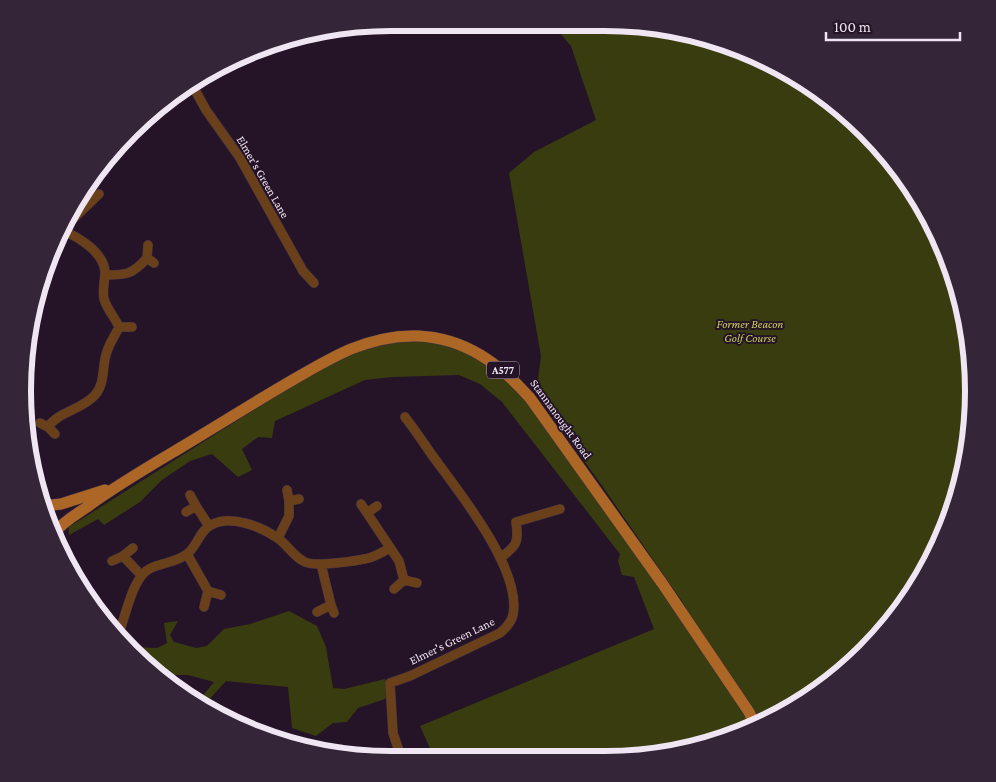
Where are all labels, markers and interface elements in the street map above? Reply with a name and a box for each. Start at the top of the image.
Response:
scale bar [826,10,960,42]
text: 100 m [834,19,871,35]
street label: Elmer's Green Lane [234,133,292,221]
park label: Former Beacon Golf Course [717,317,783,345]
road number: A577 [487,362,519,378]
street label: Stannanought Road [527,376,595,462]
street label: Elmer's Green Lane [407,614,497,668]

